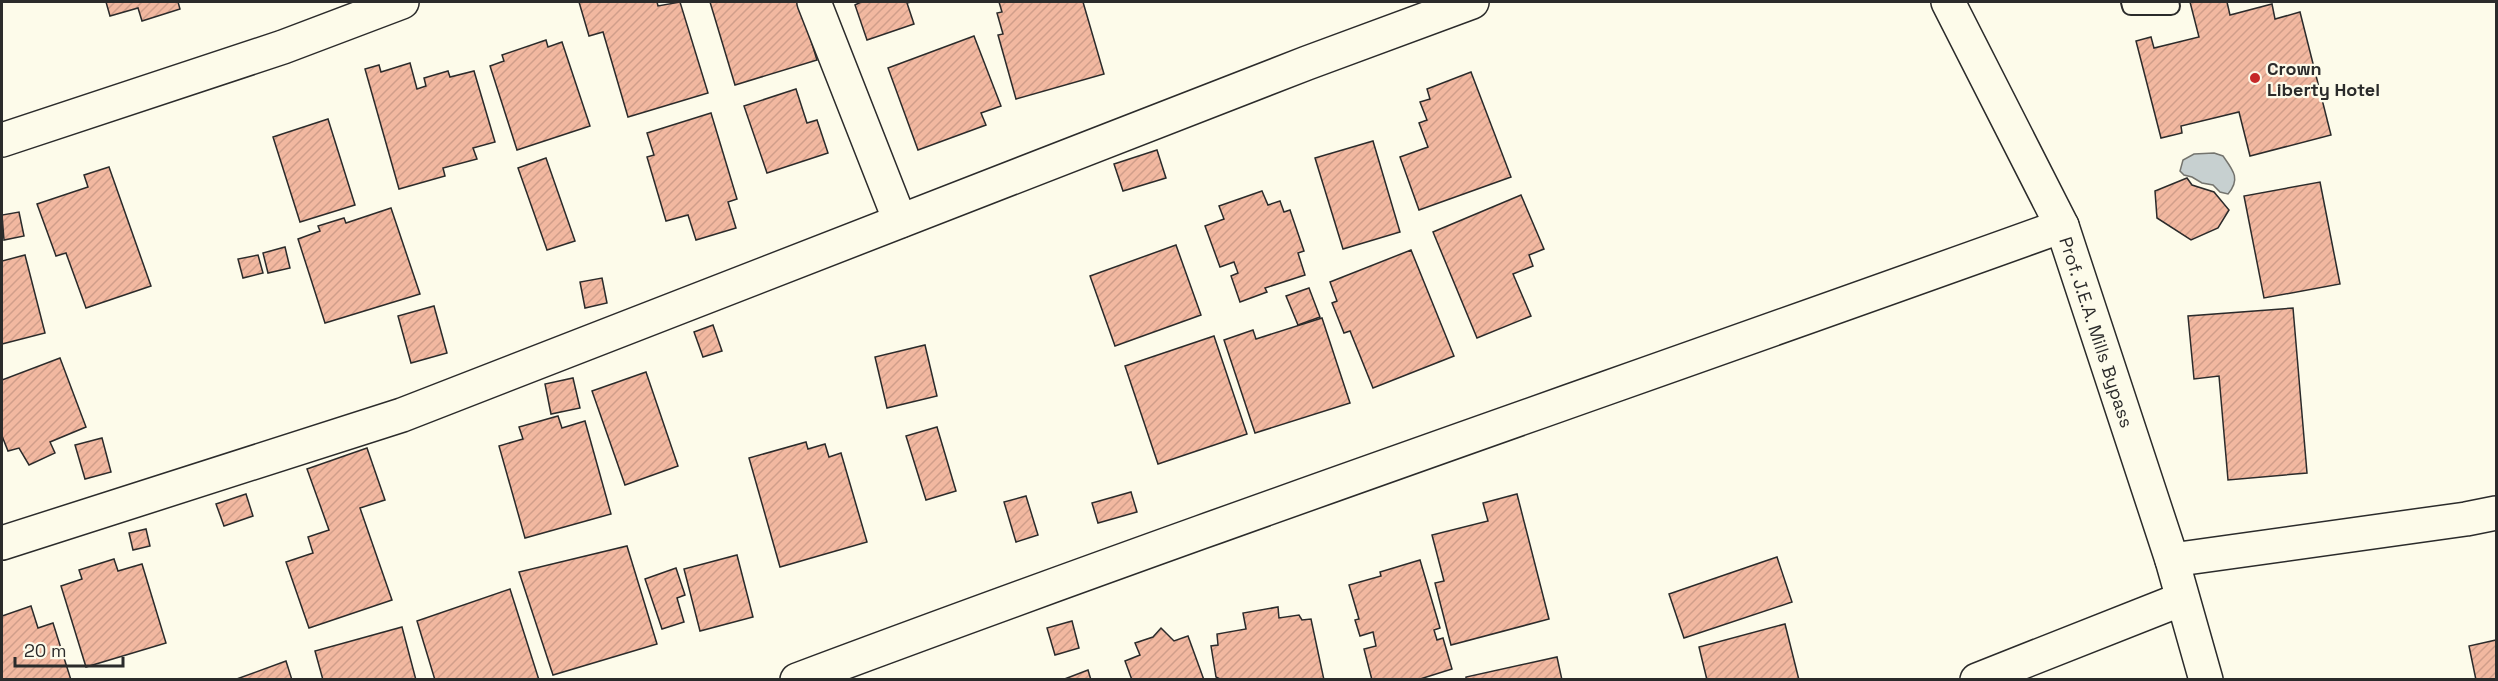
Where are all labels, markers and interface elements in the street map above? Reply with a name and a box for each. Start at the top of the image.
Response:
place label: Crown Liberty Hotel [2267,57,2380,101]
marker: Crown Liberty Hotel [2248,71,2262,85]
street label: Prof. J.E.A. Mills Bypass [2055,234,2139,430]
scale bar [15,630,123,668]
text: 20 m [24,639,67,662]

